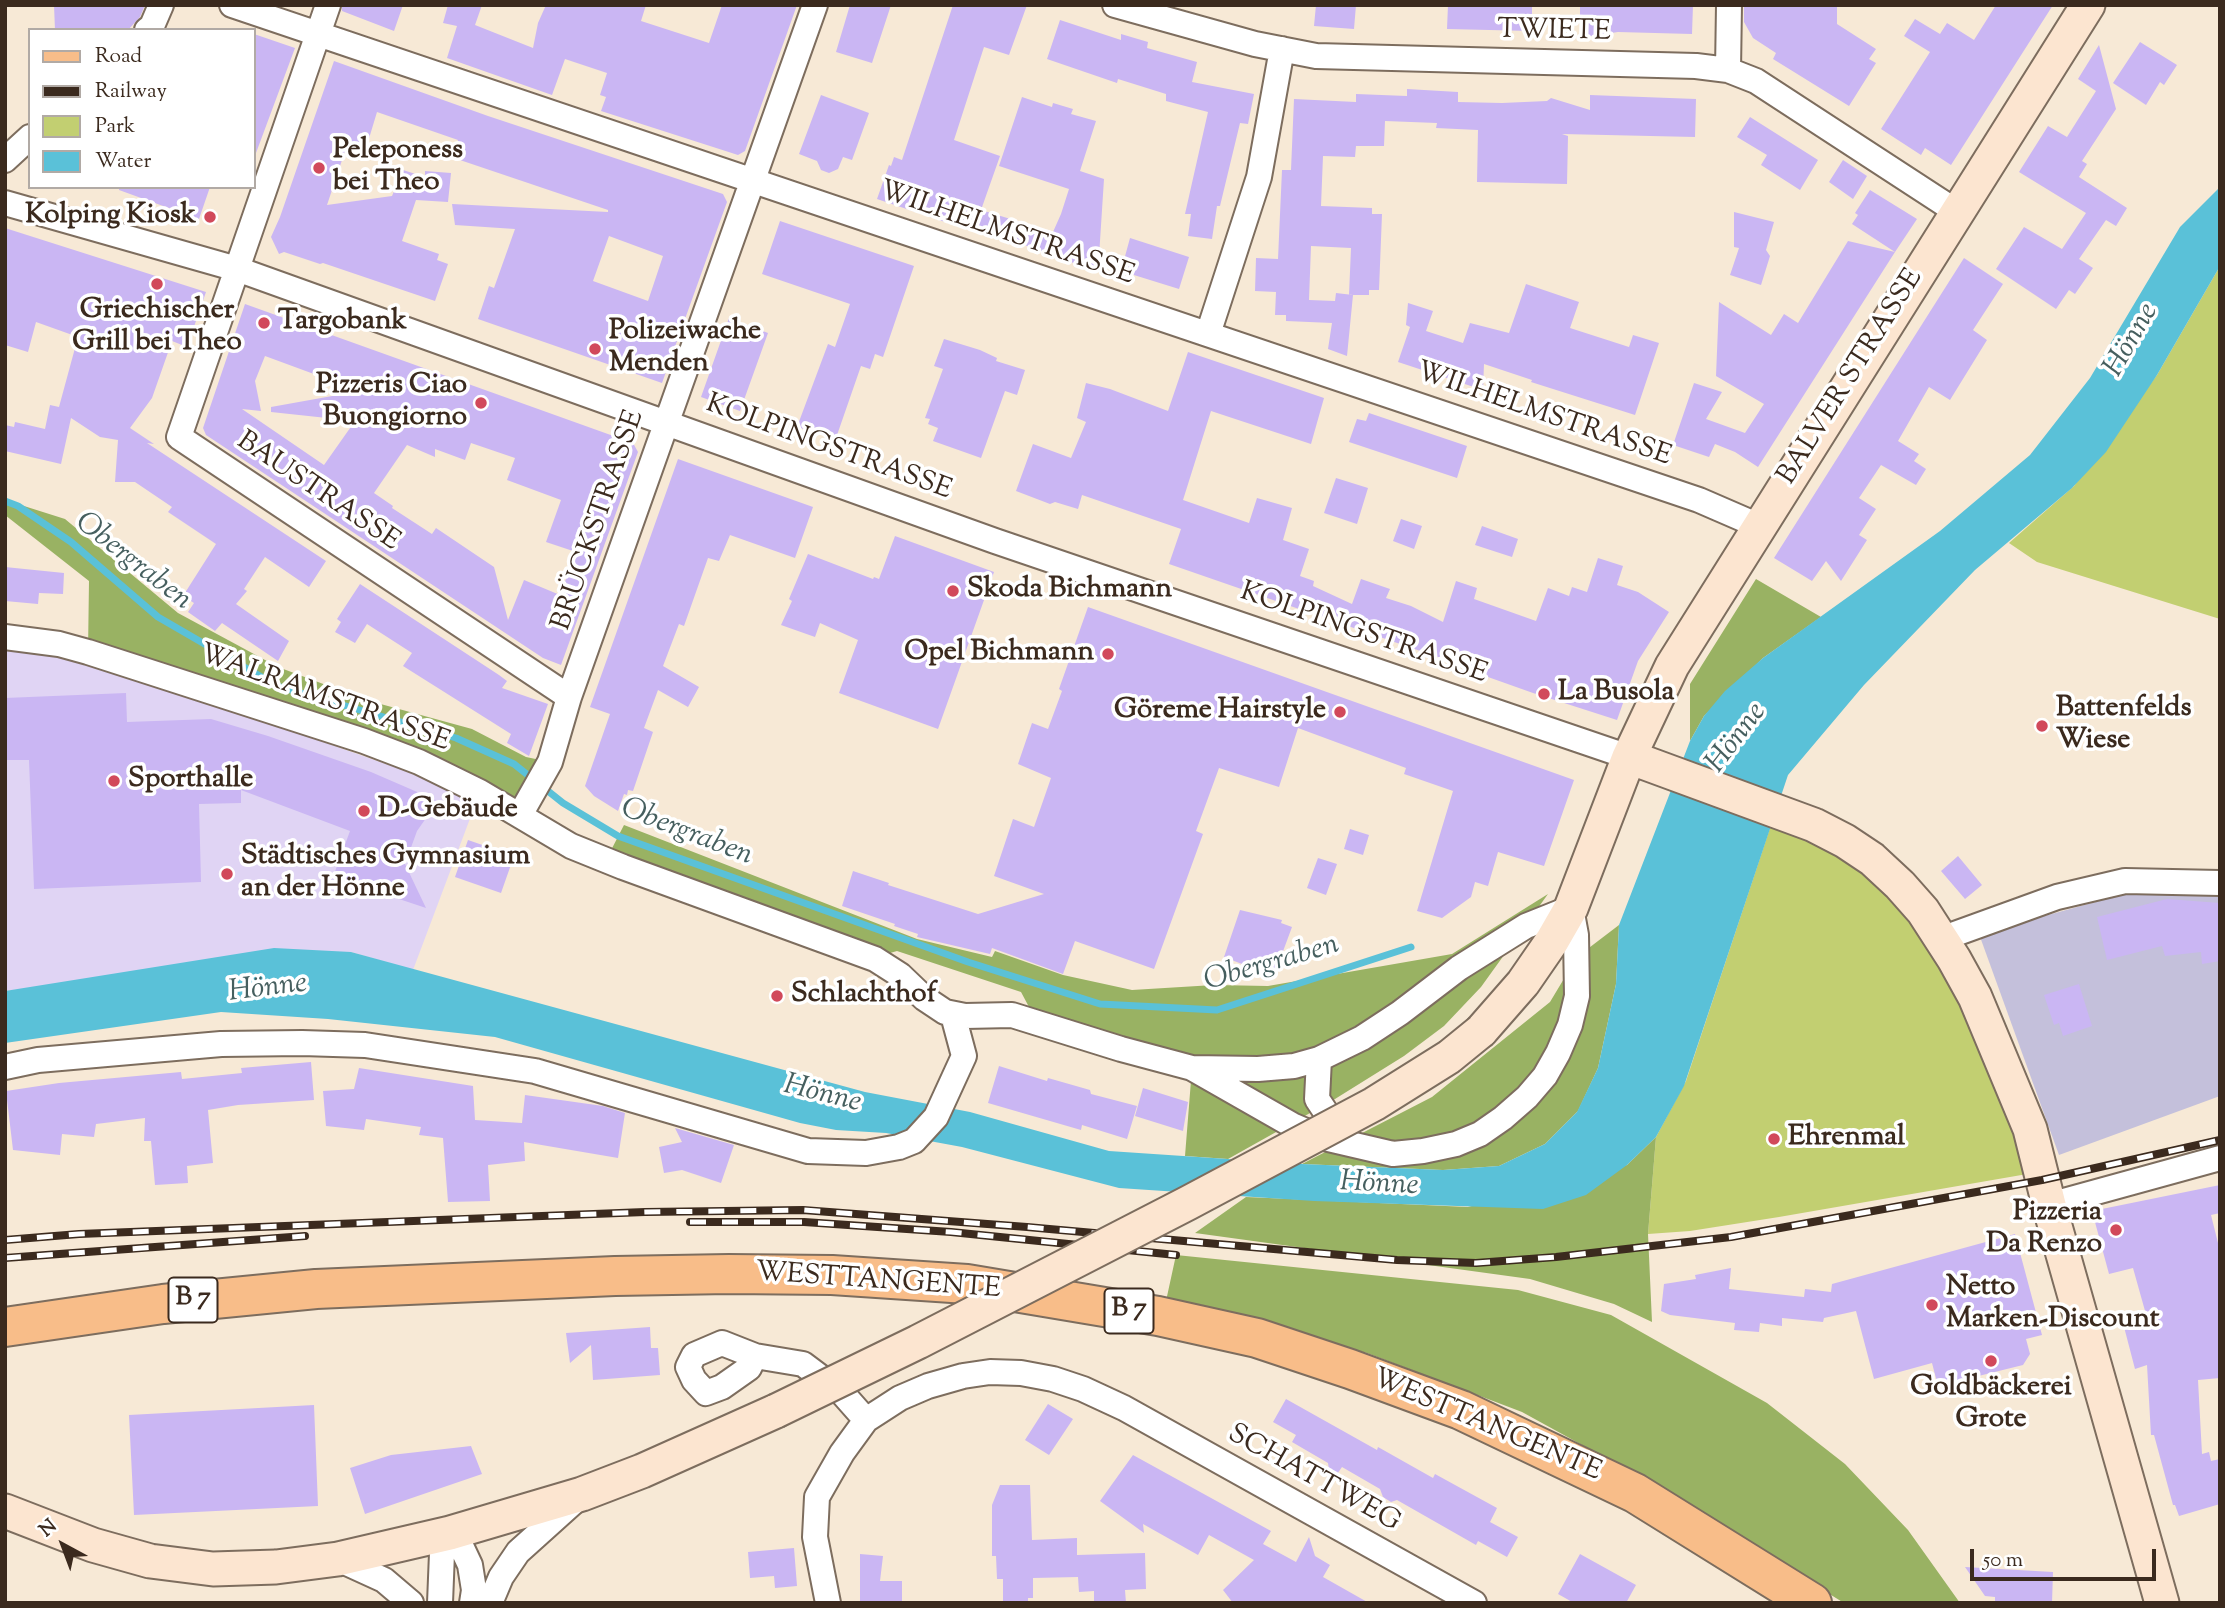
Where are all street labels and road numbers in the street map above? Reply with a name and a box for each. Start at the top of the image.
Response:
street label: TWIETE [1497,15,1611,51]
street label: WILHELMSTRASSE [874,176,1138,294]
street label: BALVER STRASSE [1772,264,1932,492]
street label: WILHELMSTRASSE [1411,357,1675,475]
street label: KOLPINGSTRASSE [701,389,955,509]
street label: BRÜCKSTRASSE [547,407,653,635]
street label: BAUSTRASSE [229,426,405,560]
street label: KOLPINGSTRASSE [1235,577,1491,693]
street label: WALRAMSTRASSE [194,639,454,761]
street label: WESTTANGENTE [754,1258,1002,1308]
road number: B 7 [168,1278,218,1322]
road number: B 7 [1104,1288,1154,1334]
street label: WESTTANGENTE [1366,1364,1606,1490]
street label: SCHATTWEG [1221,1419,1405,1541]

